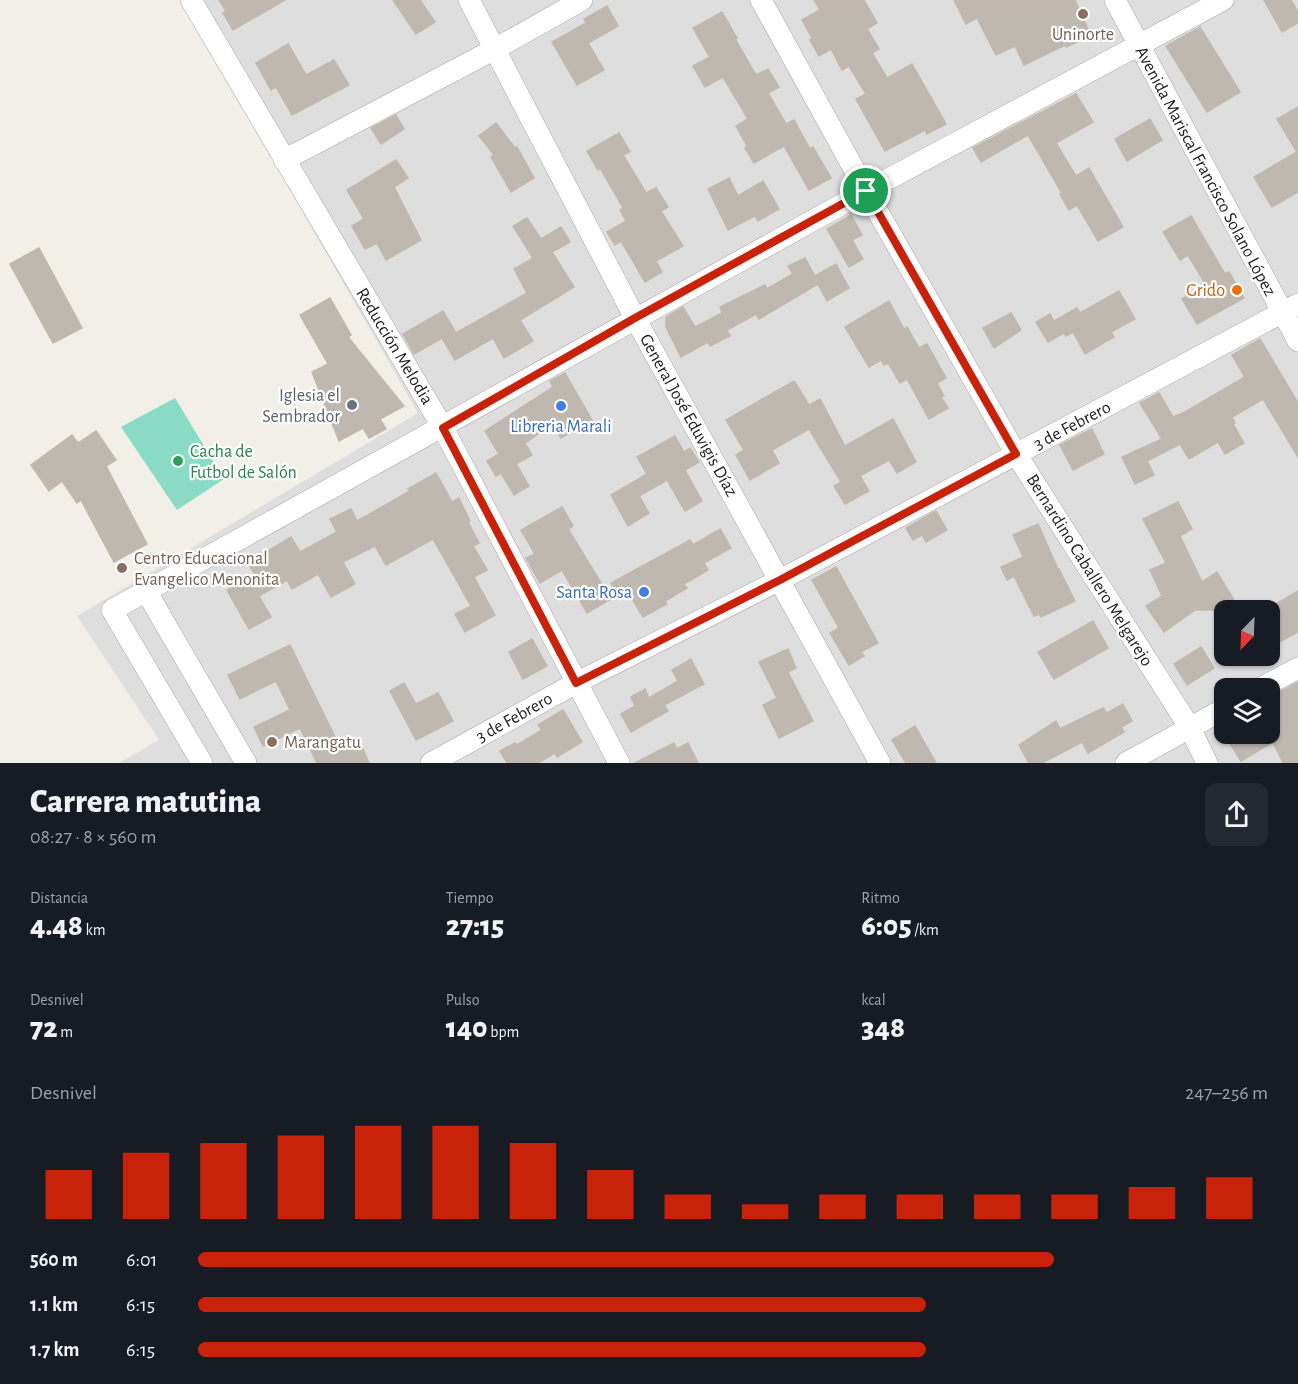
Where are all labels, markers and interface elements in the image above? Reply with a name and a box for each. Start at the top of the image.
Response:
marker: Uninorte [1076,7,1090,21]
place label: Uninorte [1052,26,1114,44]
street label: Avenida Mariscal Francisco Solano López [1131,44,1279,299]
pin [840,165,891,216]
icon: arrive [849,174,882,207]
place label: Grido [1186,282,1225,300]
marker: Grido [1230,283,1244,297]
street label: Reducción Melodia [352,285,436,408]
street label: General José Eduvigis Díaz [636,331,740,500]
place label: Iglesia el Sembrador [262,387,340,426]
marker: Iglesia el Sembrador [345,398,359,412]
street label: 3 de Febrero [1031,398,1114,454]
marker: Libreria Marali [554,399,568,413]
place label: Libreria Marali [510,418,612,436]
place label: Cacha de Futbol de Salón [190,443,297,482]
marker: Cacha de Futbol de Salón [171,454,185,468]
street label: Bernardino Caballero Melgarejo [1023,471,1156,670]
place label: Centro Educacional Evangelico Menonita [134,550,279,589]
marker: Centro Educacional Evangelico Menonita [115,561,129,575]
place label: Santa Rosa [556,584,632,602]
marker: Santa Rosa [637,585,651,599]
north arrow [1214,600,1280,666]
map controls [1214,600,1280,744]
button: layers [1214,678,1280,744]
street label: 3 de Febrero [473,690,556,746]
place label: Marangatu [284,734,361,752]
marker: Marangatu [265,735,279,749]
button: share [1205,783,1268,846]
text: Carrera matutina [30,786,261,819]
text: 08:27 · 8 × 560 m [30,827,157,847]
text: Distancia [30,890,88,906]
text: Tiempo [446,890,494,906]
text: Ritmo [861,890,900,906]
text: 4.48 [30,911,83,941]
text: 27:15 [446,911,504,941]
text: 6:05 [861,911,912,941]
text: km [83,922,106,938]
text: /km [912,922,939,938]
text: Desnivel [30,992,84,1008]
text: Pulso [446,992,480,1008]
text: kcal [861,992,886,1008]
text: 72 [30,1013,58,1043]
text: 140 [446,1013,488,1043]
text: 348 [861,1013,905,1043]
text: m [58,1024,73,1040]
text: bpm [488,1024,519,1040]
text: Desnivel [30,1083,97,1103]
text: 247–256 m [1185,1083,1268,1103]
text: 560 m [30,1250,78,1270]
text: 6:01 [126,1250,157,1270]
text: 1.1 km [30,1295,78,1315]
text: 6:15 [126,1295,155,1315]
text: 1.7 km [30,1340,79,1360]
text: 6:15 [126,1340,155,1360]

